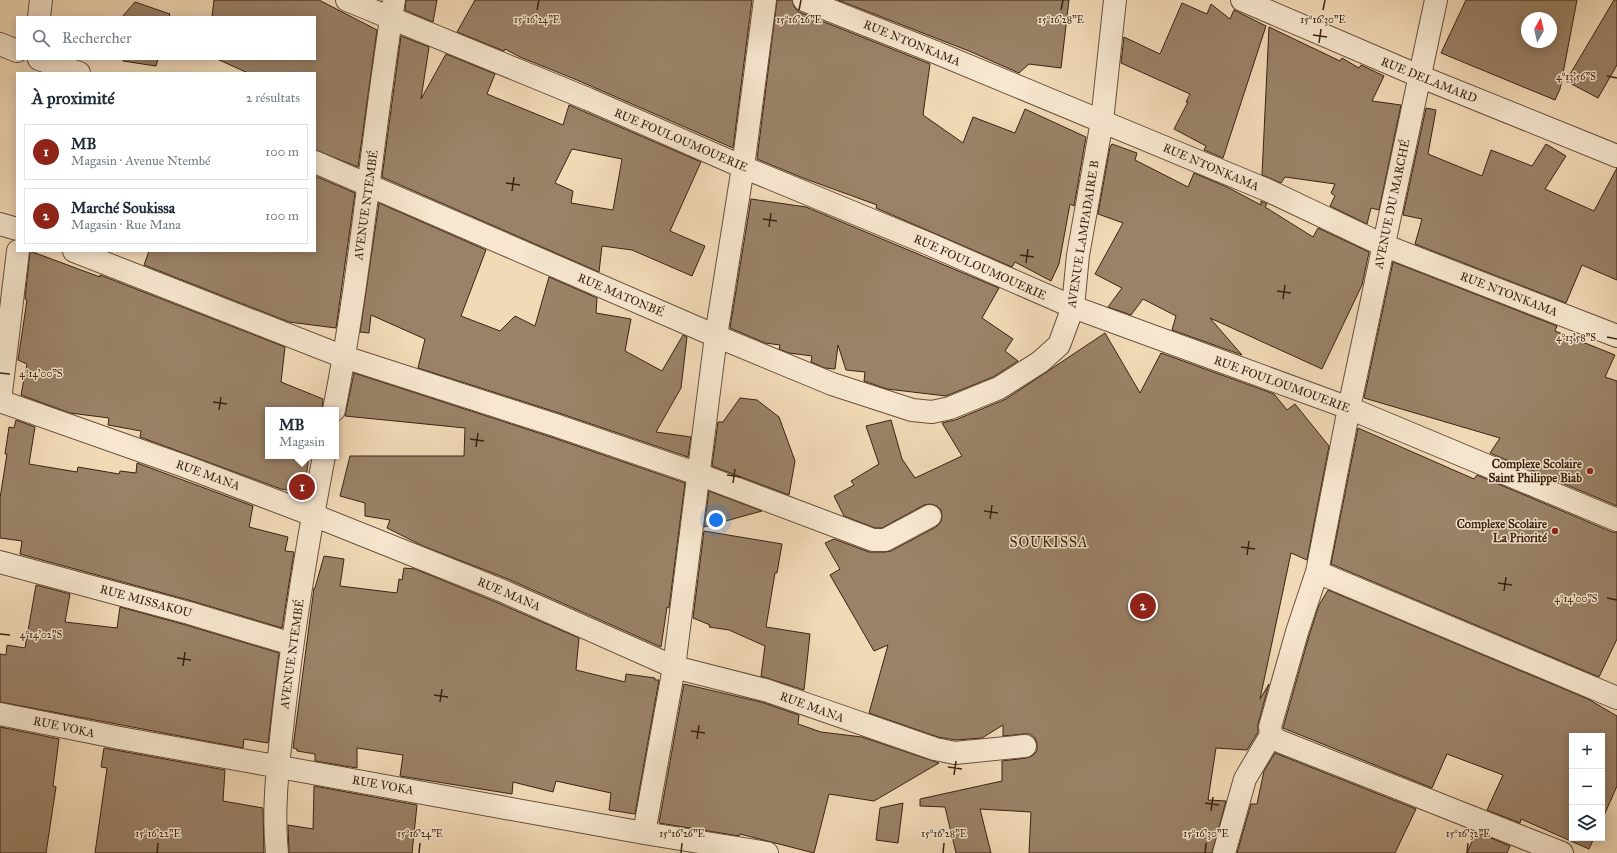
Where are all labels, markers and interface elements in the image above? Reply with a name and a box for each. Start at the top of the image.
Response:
north arrow [1521,12,1557,48]
text: 15°16'24"E [514,14,560,26]
text: 15°16'26"E [776,14,822,26]
text: 15°16'28"E [1038,14,1084,26]
text: 15°16'30"E [1300,14,1346,26]
search box [16,16,316,60]
street label: RUE NTONKAMA [861,17,963,69]
icon: search [30,27,52,49]
text: Rechercher [62,29,132,47]
street label: RUE DELAMARD [1379,54,1479,106]
text: 4°13'56"S [1556,71,1596,83]
text: À proximité [32,88,115,109]
text: 2 résultats [246,90,300,106]
street label: RUE FOULOUMOUERIE [612,105,750,175]
text: MB [71,135,96,153]
street label: AVENUE DU MARCHÉ [1369,137,1413,271]
street label: RUE NTONKAMA [1161,140,1261,194]
text: 1 [43,144,49,160]
text: 100 m [265,144,299,160]
street label: AVENUE NTEMBÉ [349,149,381,262]
text: Magasin · Avenue Ntembé [71,153,210,169]
street label: AVENUE LAMPADAIRE B [1064,159,1102,310]
text: Marché Soukissa [71,199,175,217]
text: 2 [43,208,49,224]
text: 100 m [265,208,299,224]
text: Magasin · Rue Mana [71,217,181,233]
street label: RUE FOULOUMOUERIE [911,231,1049,303]
street label: RUE MATONBÉ [576,269,668,320]
street label: RUE NTONKAMA [1458,269,1560,319]
text: 4°13'58"S [1556,332,1596,344]
street label: RUE FOULOUMOUERIE [1212,353,1352,415]
text: 4°14'00"S [19,368,63,380]
popup [265,407,339,459]
text: MB [279,416,304,434]
text: Magasin [279,434,325,450]
street label: RUE MANA [174,457,242,493]
place label: Complexe Scolaire Saint Philippe Biab [1488,457,1582,486]
marker: Complexe Scolaire Saint Philippe Biab [1585,466,1595,476]
pin: 1 [289,472,315,502]
your location [706,510,726,530]
place label: Complexe Scolaire La Priorité [1457,517,1548,545]
marker: Complexe Scolaire La Priorité [1550,526,1560,536]
district label: SOUKISSA [1009,534,1089,551]
street label: RUE MANA [475,574,543,614]
street label: RUE MISSAKOU [98,582,194,620]
pin: 2 [1130,591,1156,621]
text: 4°14'00"S [1554,593,1598,605]
street label: AVENUE NTEMBÉ [275,598,307,711]
text: 4°14'02"S [20,629,62,641]
street label: RUE MANA [778,689,846,725]
street label: RUE VOKA [32,714,96,740]
map controls [1569,733,1605,841]
button: + [1569,733,1605,769]
button: − [1569,769,1605,805]
street label: RUE VOKA [351,773,415,797]
button: layers [1569,805,1605,841]
text: 15°16'22"E [135,828,181,840]
text: 15°16'24"E [397,828,443,840]
text: 15°16'26"E [659,828,705,840]
text: 15°16'28"E [921,828,967,840]
text: 15°16'30"E [1183,828,1229,840]
text: 15°16'32"E [1446,828,1490,840]

